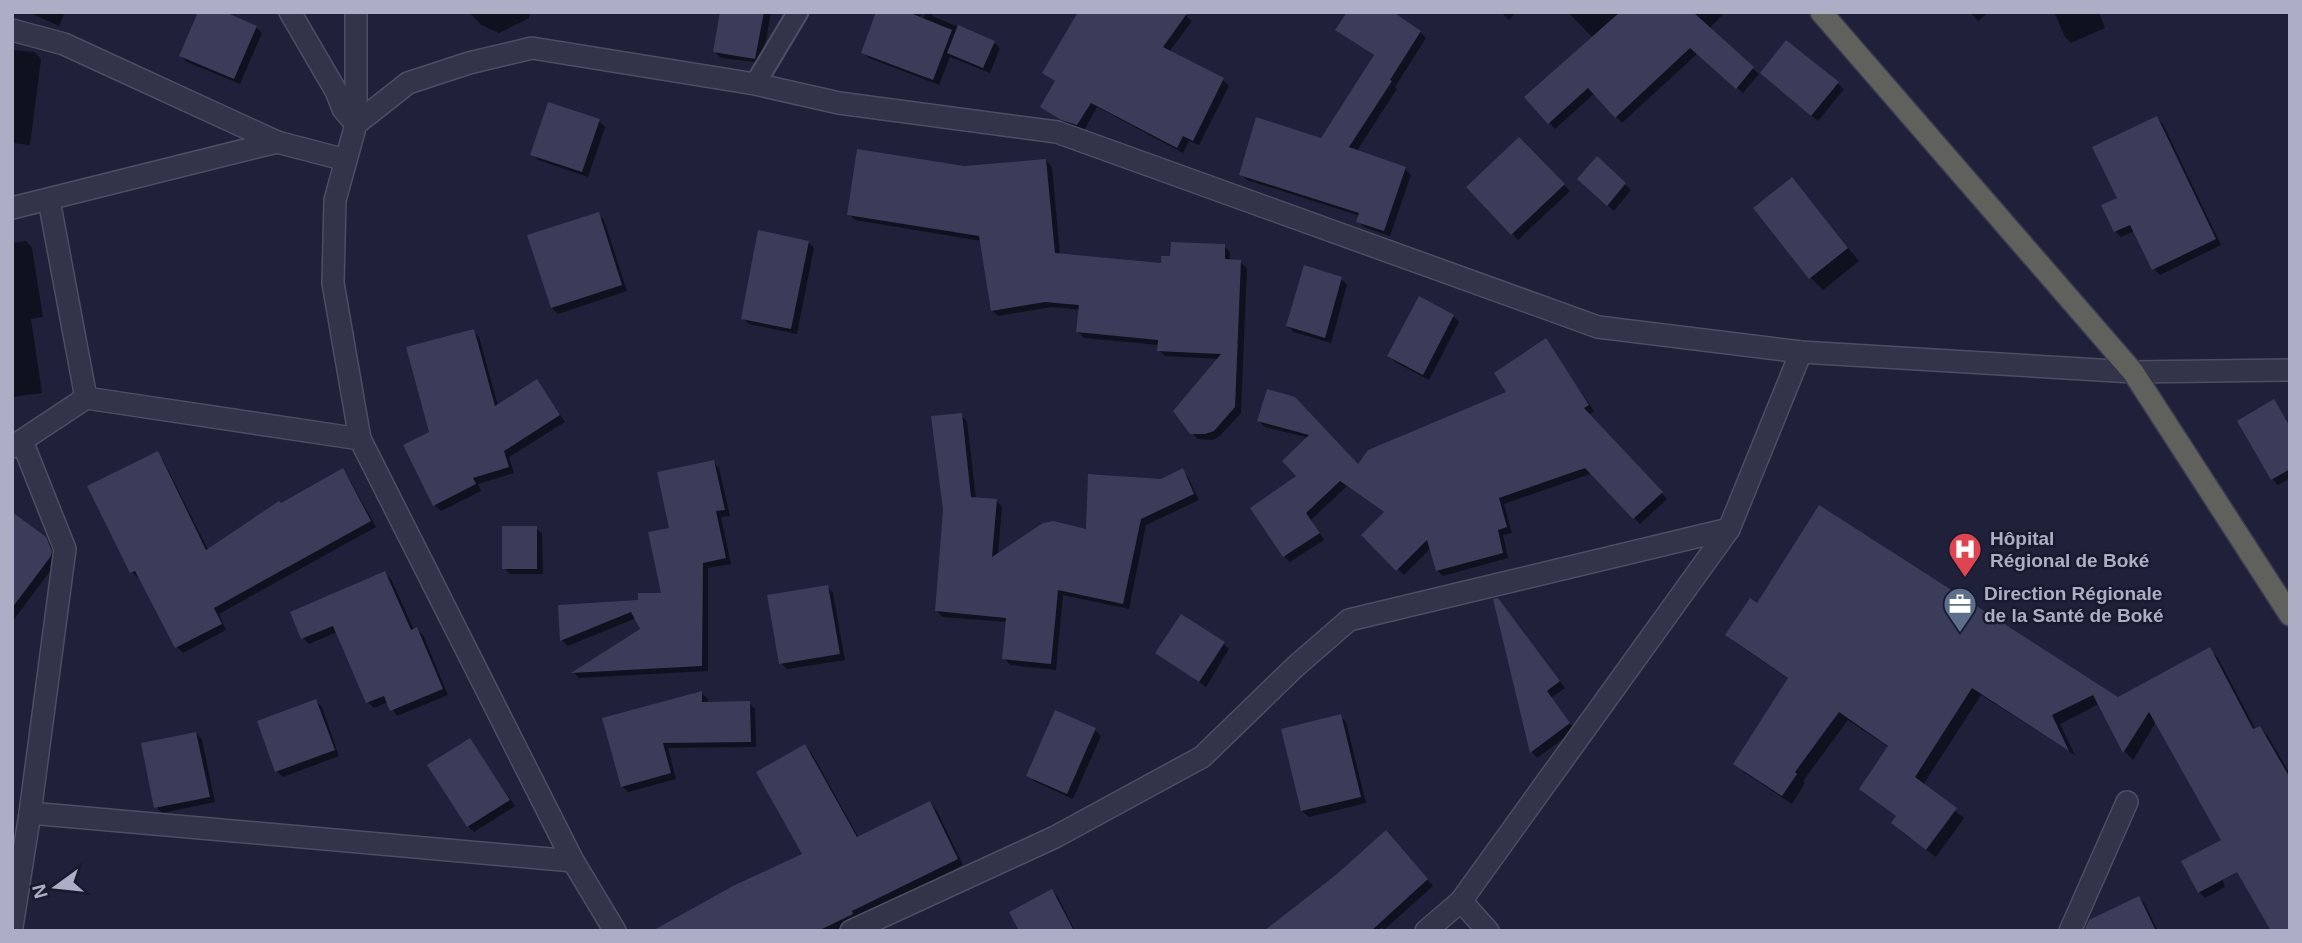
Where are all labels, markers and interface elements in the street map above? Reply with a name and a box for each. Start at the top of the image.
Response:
place label: Hôpital Régional de Boké [1990,528,2149,571]
hospital icon: Hôpital Régional de Boké [1946,530,1984,579]
place label: Direction Régionale de la Santé de Boké [1984,583,2164,626]
office icon: Direction Régionale de la Santé de Boké [1941,585,1979,634]
north arrow [21,852,91,922]
text: N [28,882,52,901]

